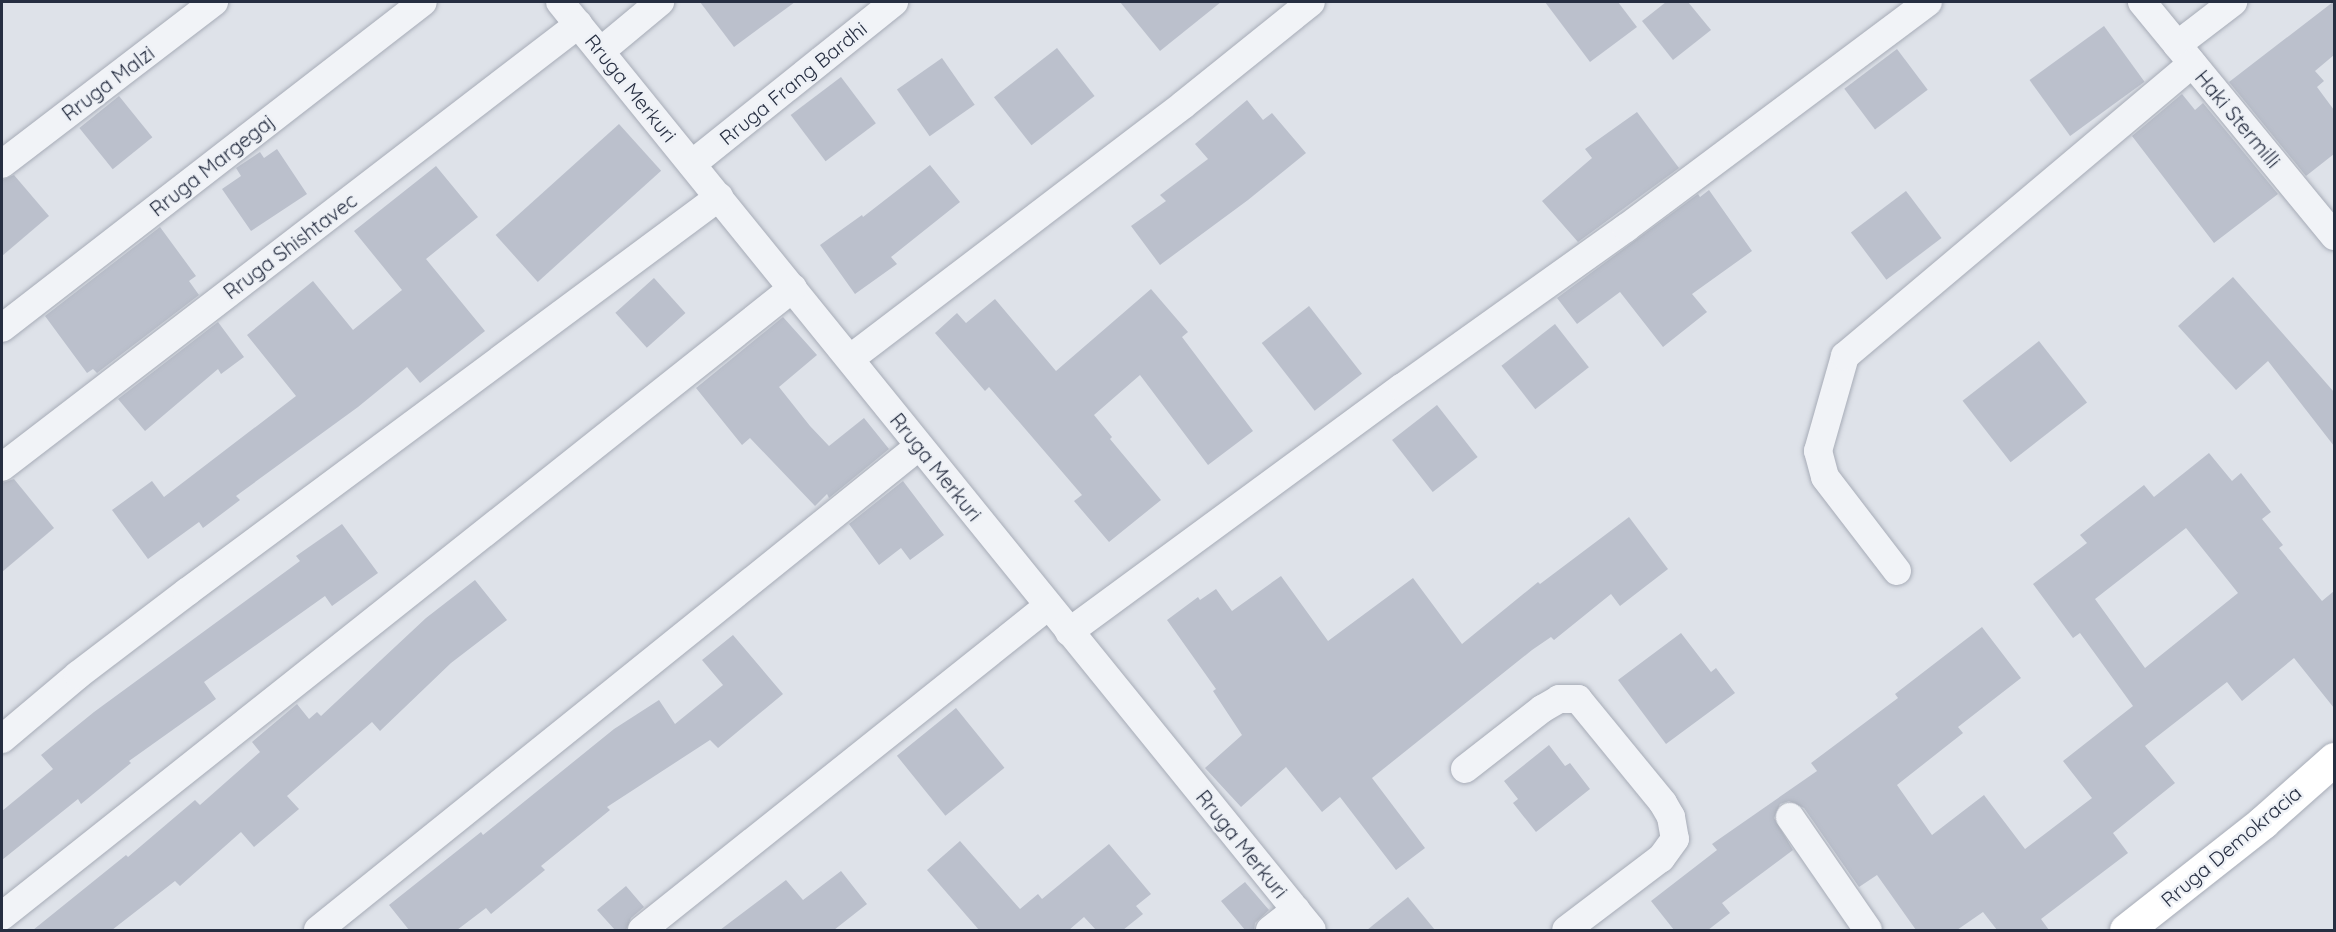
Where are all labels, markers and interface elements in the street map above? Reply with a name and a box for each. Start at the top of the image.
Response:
street label: Rruga Frang Bardhi [714,16,872,150]
street label: Rruga Merkuri [580,29,682,147]
street label: Rruga Malzi [57,41,159,125]
street label: Haki Stermilli [2190,65,2286,173]
street label: Rruga Margegaj [145,109,279,221]
street label: Rruga Shishtavec [219,188,361,304]
street label: Rruga Merkuri [885,408,987,526]
street label: Rruga Demokracia [2156,780,2306,912]
street label: Rruga Merkuri [1191,785,1293,903]

